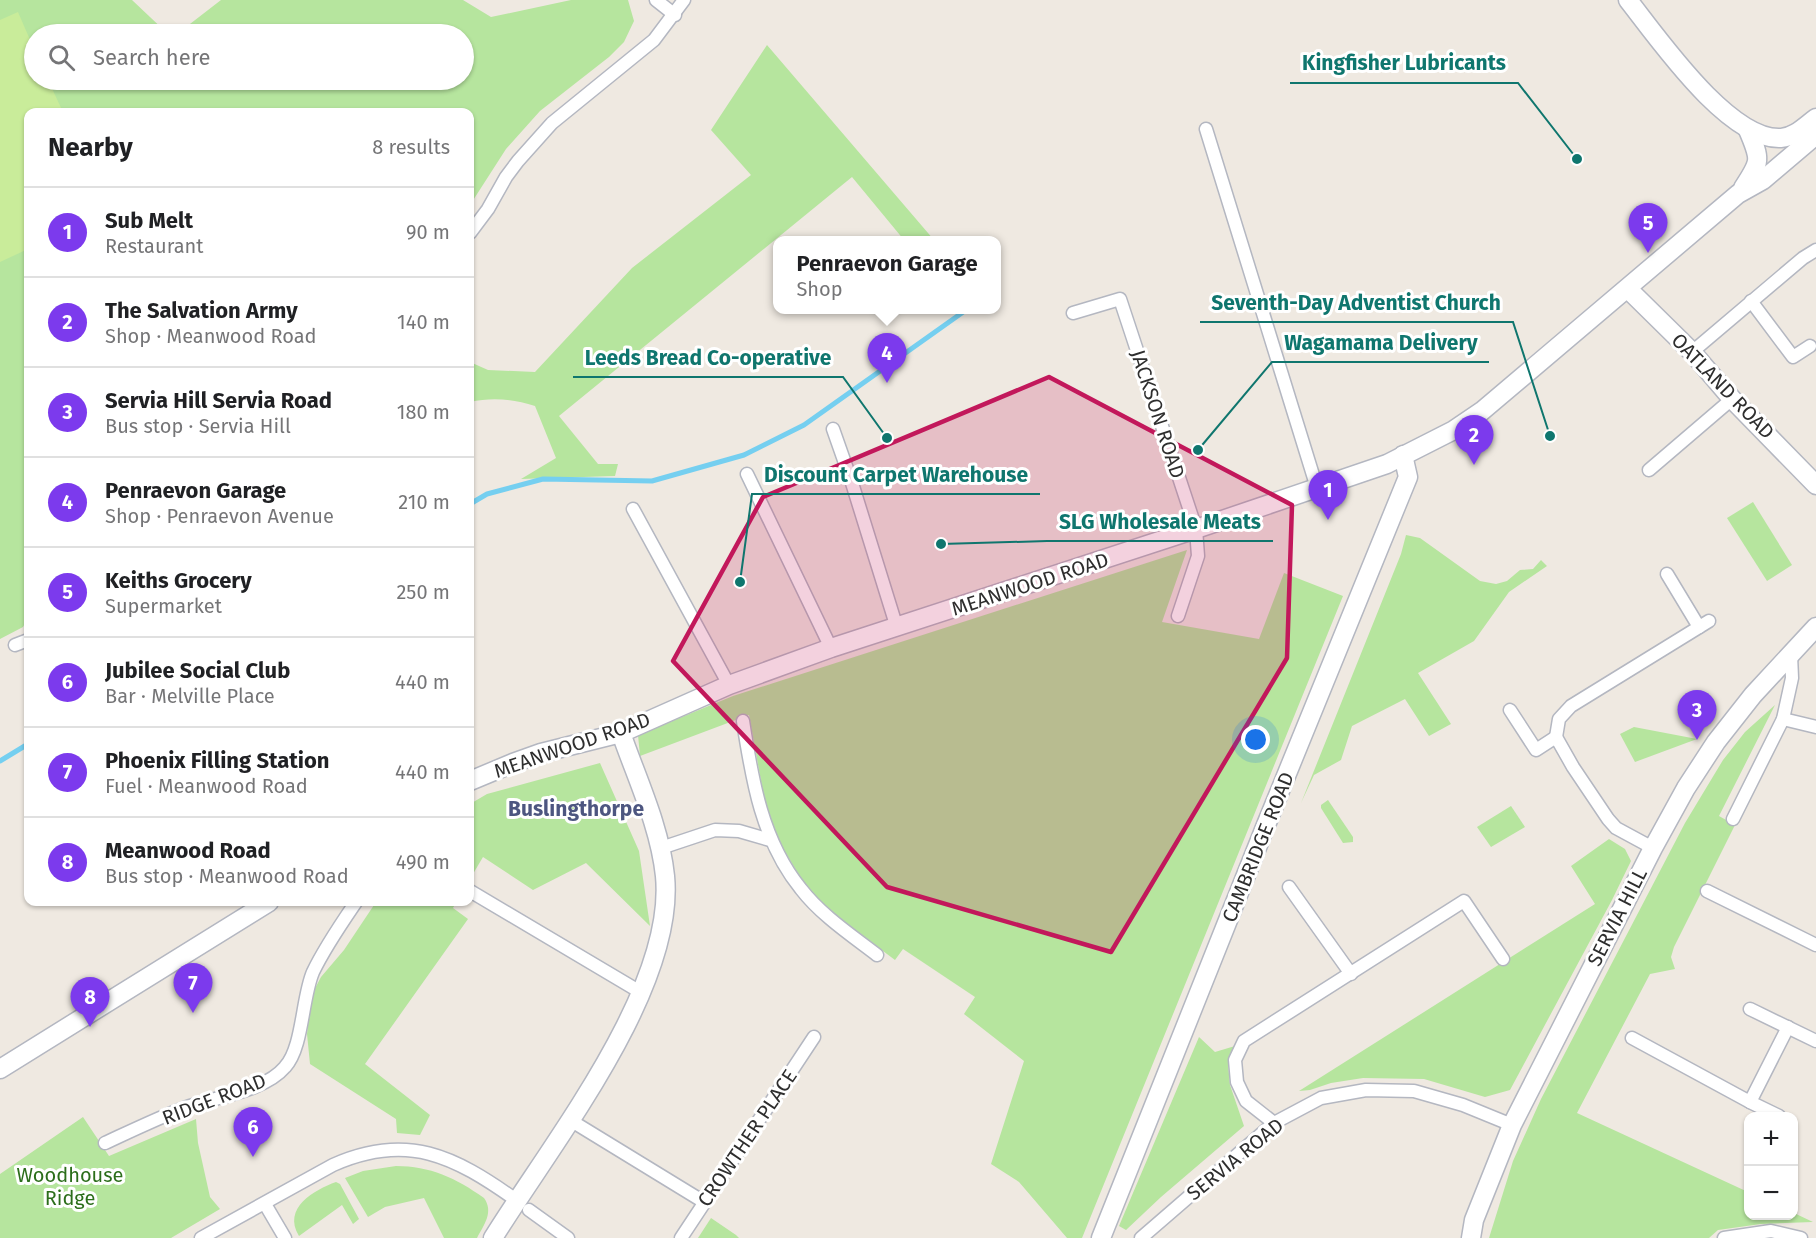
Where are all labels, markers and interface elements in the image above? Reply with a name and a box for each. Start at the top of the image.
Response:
search box [24,24,474,90]
icon: search [45,41,78,74]
text: Search here [93,44,211,71]
callout: Kingfisher Lubricants [1290,44,1518,83]
text: Kingfisher Lubricants [1302,50,1506,76]
text: Nearby [48,132,133,163]
text: 8 results [372,135,450,159]
pin: 5 [1628,204,1668,253]
text: Sub Melt [105,207,193,234]
text: 1 [63,220,72,244]
text: 90 m [406,220,450,244]
text: Restaurant [105,234,203,258]
popup [773,236,1001,314]
text: Penraevon Garage [796,250,978,277]
text: Shop [796,277,843,301]
callout: Seventh-Day Adventist Church [1200,283,1513,322]
text: Seventh-Day Adventist Church [1211,290,1501,316]
text: The Salvation Army [105,297,298,324]
text: 2 [62,310,73,334]
text: 140 m [397,310,450,334]
callout: Wagamama Delivery [1272,323,1489,362]
text: Shop · Meanwood Road [105,324,317,348]
street label: OATLAND ROAD [1667,328,1779,444]
text: Wagamama Delivery [1284,330,1478,356]
pin: 4 [868,334,906,383]
callout: Leeds Bread Co-operative [573,338,843,377]
text: Leeds Bread Co-operative [585,345,832,371]
street label: JACKSON ROAD [1126,347,1190,481]
text: Servia Hill Servia Road [105,387,332,414]
text: 3 [62,400,73,424]
text: 180 m [397,400,450,424]
text: Bus stop · Servia Hill [105,414,291,438]
pin: 2 [1454,416,1494,465]
callout: Discount Carpet Warehouse [752,455,1040,494]
text: Discount Carpet Warehouse [764,462,1028,488]
pin: 1 [1308,470,1348,520]
text: Penraevon Garage [105,477,286,504]
text: 4 [62,490,73,514]
text: 210 m [398,490,450,514]
callout: SLG Wholesale Meats [1047,502,1273,541]
text: Shop · Penraevon Avenue [105,504,334,528]
text: SLG Wholesale Meats [1059,509,1261,535]
street label: MEANWOOD ROAD [948,547,1112,621]
text: Keiths Grocery [105,567,252,594]
text: 5 [62,580,73,604]
text: 250 m [396,580,450,604]
text: Supermarket [105,594,222,618]
text: Jubilee Social Club [105,657,290,684]
text: 6 [62,670,73,694]
text: 440 m [395,670,450,694]
text: Bar · Melville Place [105,684,275,708]
pin: 3 [1678,690,1716,740]
street label: MEANWOOD ROAD [491,707,653,783]
your location [1241,725,1270,754]
text: Phoenix Filling Station [105,747,330,774]
text: 7 [63,760,72,784]
text: 440 m [395,760,450,784]
street label: CAMBRIDGE ROAD [1217,768,1299,926]
text: Fuel · Meanwood Road [105,774,308,798]
district label: Buslingthorpe [508,796,644,822]
text: Meanwood Road [105,837,271,864]
text: 8 [62,850,73,874]
text: 490 m [396,850,450,874]
text: Bus stop · Meanwood Road [105,864,349,888]
street label: SERVIA HILL [1582,864,1652,970]
pin: 7 [174,964,212,1013]
pin: 8 [70,978,110,1027]
street label: CROWTHER PLACE [692,1065,802,1211]
street label: RIDGE ROAD [159,1068,269,1130]
pin: 6 [234,1108,272,1157]
map controls [1744,1112,1798,1220]
button: + [1744,1112,1798,1166]
street label: SERVIA ROAD [1182,1113,1288,1205]
park label: Woodhouse Ridge [17,1163,123,1210]
button: − [1744,1166,1798,1220]

